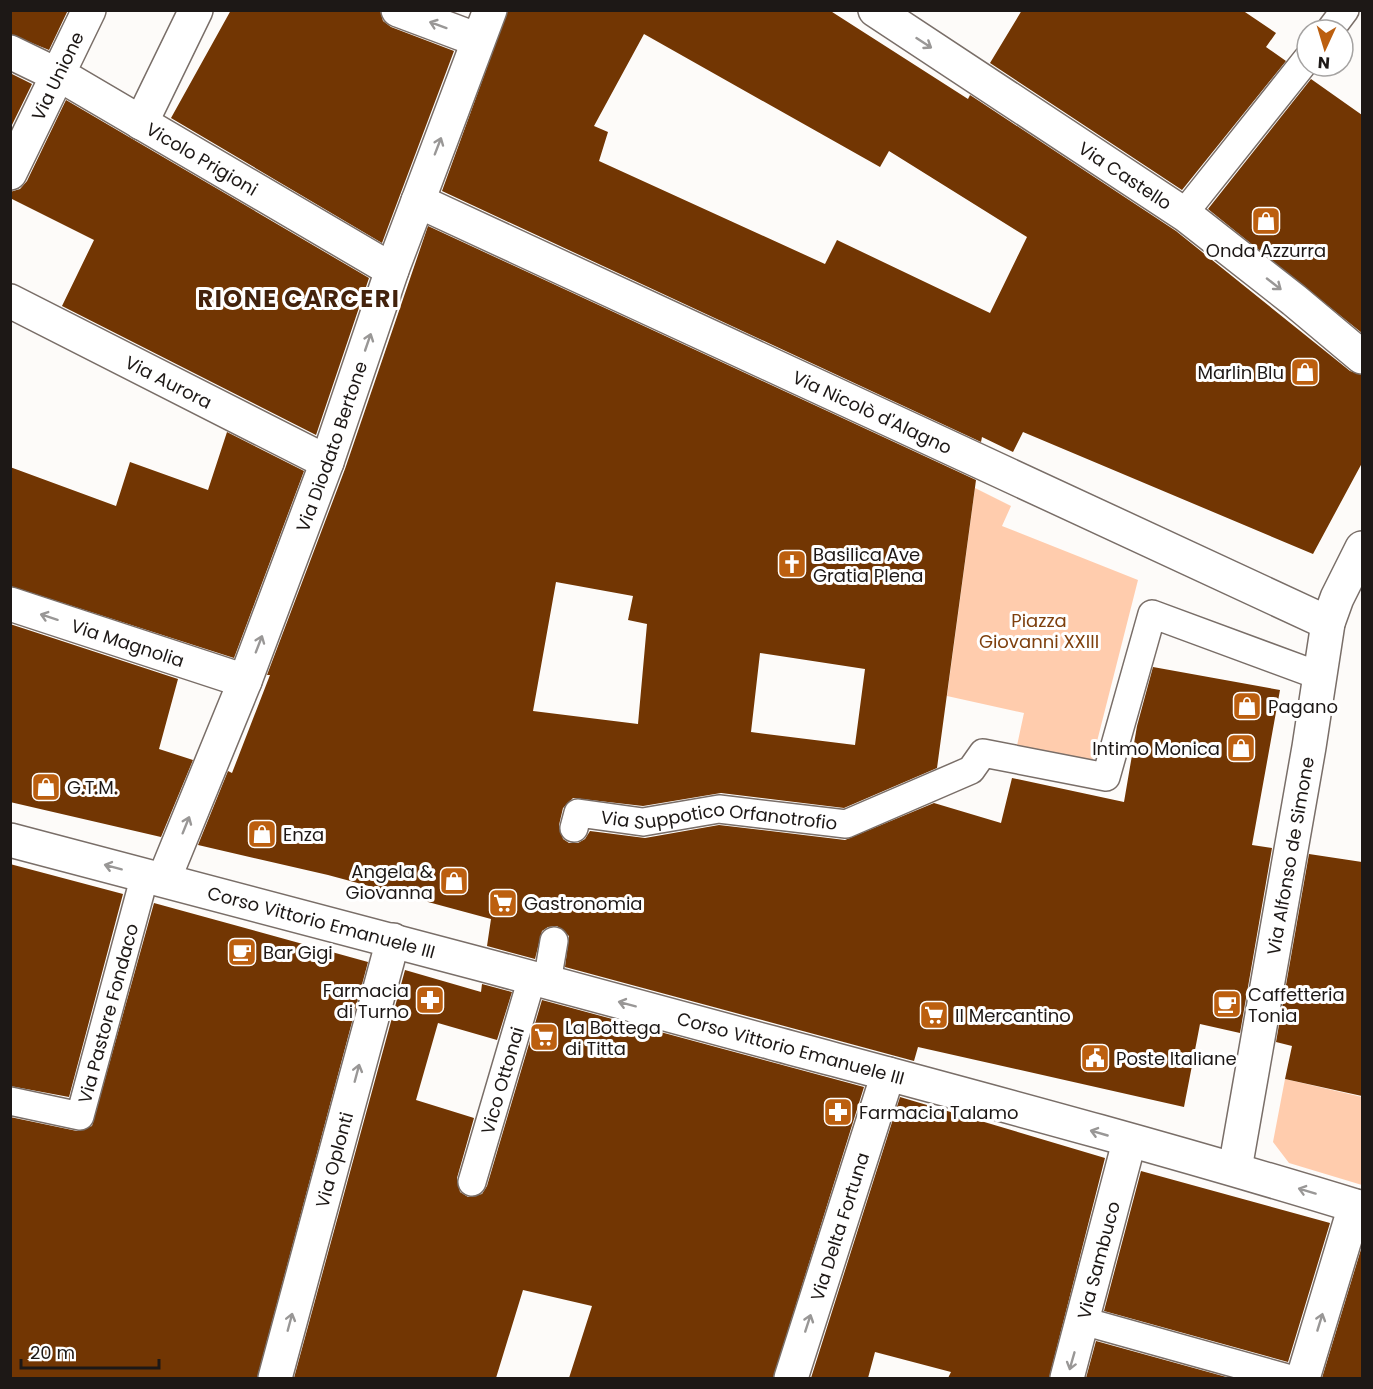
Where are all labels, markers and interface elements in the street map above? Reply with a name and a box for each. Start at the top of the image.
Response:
north arrow [1295,18,1355,78]
one-way arrow [429,19,448,30]
street label: Via Unione [25,27,89,124]
one-way arrow [915,37,932,49]
text: N [1317,51,1331,74]
street label: Vicolo Prigioni [142,116,263,201]
street label: Via Castello [1074,135,1177,215]
one-way arrow [433,137,444,156]
shop icon: Onda Azzurra [1250,205,1282,237]
place label: Onda Azzurra [1206,238,1326,263]
one-way arrow [1266,278,1282,291]
district label: RIONE CARCERI [198,282,400,315]
one-way arrow [363,333,374,352]
street label: Via Aurora [121,349,216,414]
shop icon: Marlin Blu [1289,356,1321,388]
street label: Via Diodato Bertone [290,358,373,535]
place label: Marlin Blu [1197,360,1284,385]
street label: Via Nicolò d'Alagno [789,364,956,459]
place label: Basilica Ave Gratia Plena [813,542,924,588]
church icon: Basilica Ave Gratia Plena [776,548,808,580]
park label: Piazza Giovanni XXIII [979,608,1099,654]
one-way arrow [40,611,59,622]
street label: Via Magnolia [68,612,188,673]
one-way arrow [254,635,265,654]
shop icon: Pagano [1231,690,1263,722]
place label: Pagano [1268,694,1338,719]
shop icon: Intimo Monica [1225,732,1257,764]
place label: Intimo Monica [1092,736,1220,761]
street label: Via Alfonso de Simone [1260,755,1320,957]
shop icon: G.T.M. [30,771,62,803]
place label: G.T.M. [67,775,118,800]
street label: Via Suppotico Orfanotrofio [599,796,839,835]
one-way arrow [181,816,192,835]
shop icon: Enza [246,818,278,850]
place label: Enza [283,822,324,847]
place label: Angela & Giovanna [346,859,434,905]
one-way arrow [103,860,122,872]
shop icon: Angela & Giovanna [438,865,470,897]
street label: Corso Vittorio Emanuele III [205,880,438,964]
supermarket icon: Gastronomia [487,887,519,919]
place label: Gastronomia [524,891,643,916]
street label: Via Pastore Fondaco [72,921,144,1106]
cafe icon: Bar Gigi [226,936,258,968]
place label: Bar Gigi [263,940,333,965]
place label: Farmacia di Turno [323,978,409,1024]
place label: Caffetteria Tonia [1248,982,1345,1028]
pharmacy icon: Farmacia di Turno [414,984,446,1016]
cafe icon: Caffetteria Tonia [1211,988,1243,1020]
one-way arrow [618,997,637,1009]
supermarket icon: Il Mercantino [918,999,950,1031]
place label: Il Mercantino [955,1003,1071,1028]
street label: Corso Vittorio Emanuele III [674,1005,907,1090]
place label: La Bottega di Titta [565,1015,661,1061]
supermarket icon: La Bottega di Titta [528,1021,560,1053]
street label: Vico Ottonai [474,1024,530,1137]
public building icon: Poste Italiane [1079,1042,1111,1074]
place label: Poste Italiane [1116,1046,1237,1071]
one-way arrow [351,1064,363,1083]
pharmacy icon: Farmacia Talamo [822,1096,854,1128]
place label: Farmacia Talamo [859,1100,1019,1125]
street label: Via Oplonti [309,1109,359,1211]
one-way arrow [1089,1127,1108,1138]
street label: Via Delta Fortuna [804,1149,875,1304]
one-way arrow [1298,1185,1317,1196]
street label: Via Sambuco [1071,1198,1125,1322]
one-way arrow [285,1313,296,1332]
one-way arrow [1315,1313,1326,1332]
one-way arrow [804,1314,815,1333]
scale bar [21,1332,159,1370]
text: 20 m [30,1340,75,1365]
one-way arrow [1066,1351,1077,1370]

